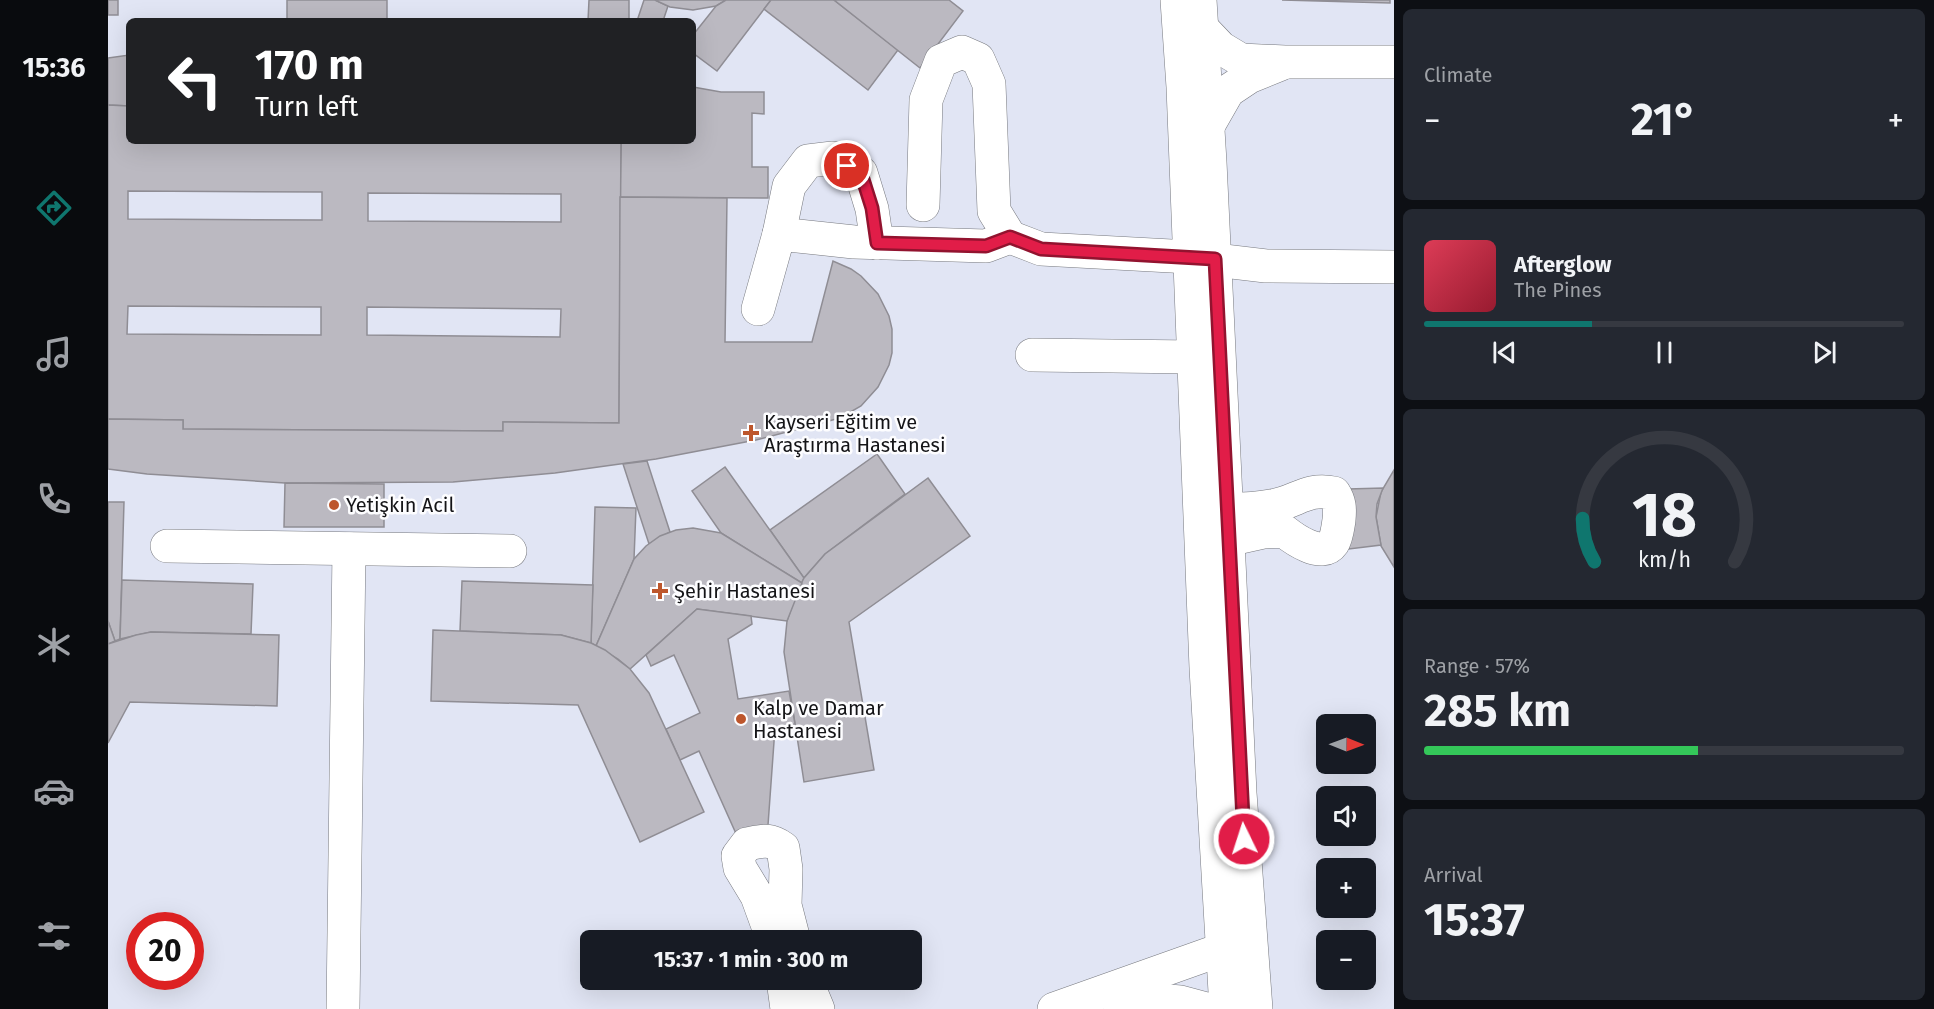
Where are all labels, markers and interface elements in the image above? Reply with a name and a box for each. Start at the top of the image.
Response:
text: 170 m [255,40,364,90]
icon: left [156,42,234,120]
text: 15:36 [22,52,86,84]
text: Climate [1424,63,1492,87]
text: Turn left [255,91,358,123]
text: 21° [1631,93,1697,147]
text: − [1424,101,1441,141]
text: + [1888,101,1904,141]
pin [821,140,872,191]
icon: arrive [830,149,863,182]
icon: directions [33,187,75,229]
text: Afterglow [1514,251,1611,278]
text: The Pines [1514,278,1601,302]
icon: music [33,333,75,375]
icon: previous [1488,336,1521,369]
icon: pause [1648,336,1681,369]
icon: next [1808,336,1841,369]
place label: Kayseri Eğitim ve Araştırma Hastanesi [764,410,946,458]
marker: Kayseri Eğitim ve Araştırma Hastanesi [742,424,760,442]
icon: phone [33,478,75,520]
text: 18 [1631,478,1697,553]
place label: Yetişkin Acil [346,493,454,518]
marker: Yetişkin Acil [327,498,341,512]
text: km/h [1637,547,1691,573]
place label: Şehir Hastanesi [674,579,815,604]
marker: Şehir Hastanesi [651,582,669,600]
icon: climate [33,624,75,666]
text: Range · 57% [1424,654,1530,678]
text: 285 km [1424,684,1571,738]
place label: Kalp ve Damar Hastanesi [753,696,884,743]
marker: Kalp ve Damar Hastanesi [734,712,748,726]
north arrow [1316,714,1376,774]
map controls [1316,714,1376,990]
icon: car [33,770,75,812]
button: sound [1316,786,1376,846]
position arrow [1212,807,1276,871]
button: + [1316,858,1376,918]
text: Arrival [1424,863,1483,887]
text: 15:37 [1424,893,1525,947]
speed limit sign: 20 [126,912,204,990]
icon: filters [33,915,75,957]
button: − [1316,930,1376,990]
text: 15:37 · 1 min · 300 m [654,946,848,973]

